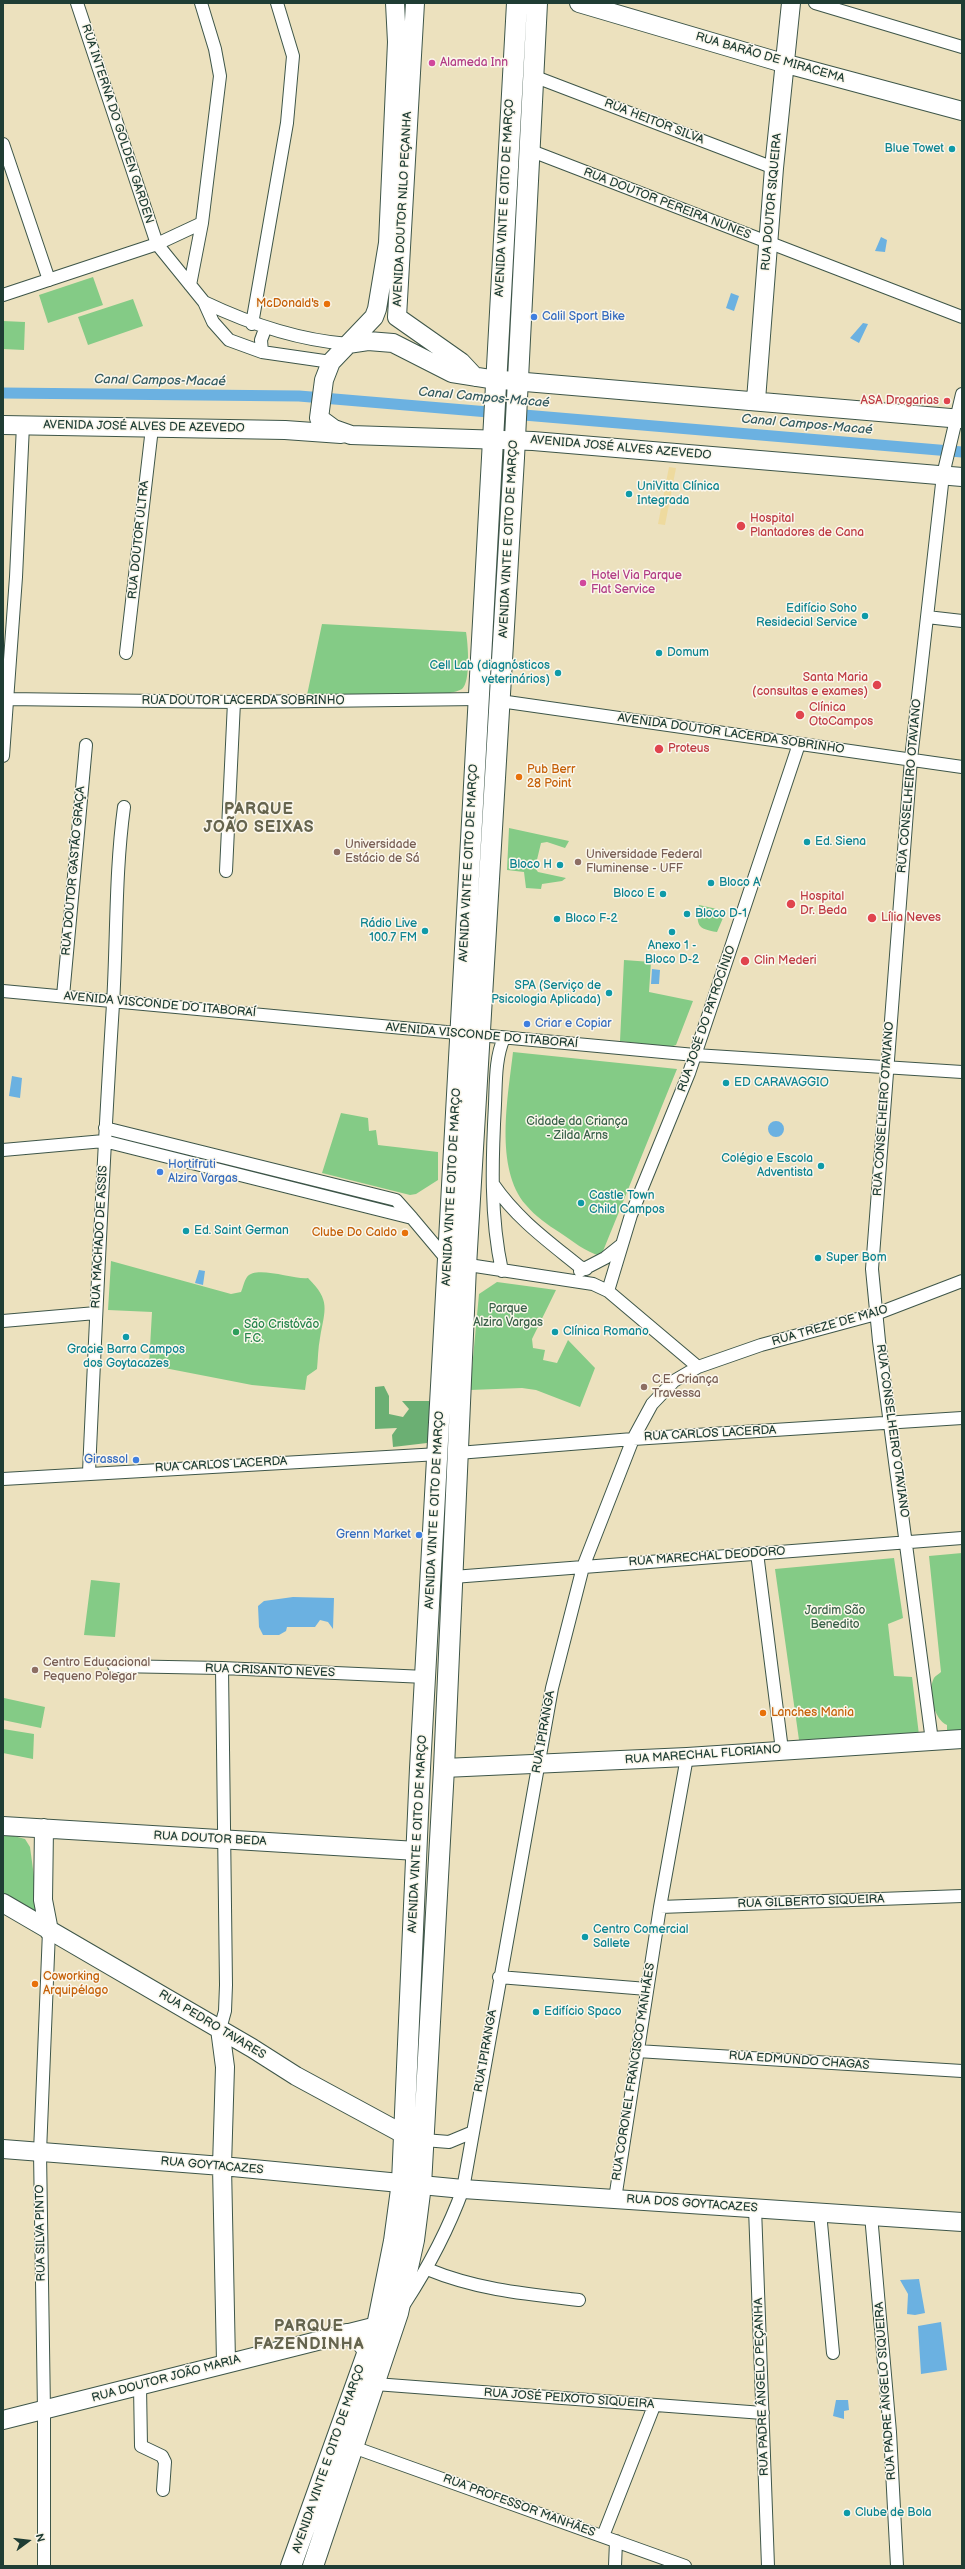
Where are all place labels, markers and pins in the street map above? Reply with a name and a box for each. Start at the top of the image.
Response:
place label: Alameda Inn [440,56,508,70]
marker: Alameda Inn [427,58,437,68]
place label: Blue Towet [885,142,944,156]
marker: Blue Towet [947,144,957,154]
place label: McDonald's [256,297,319,311]
marker: McDonald's [322,299,332,309]
place label: Calil Sport Bike [542,310,625,324]
marker: Calil Sport Bike [529,312,539,322]
place label: ASA Drogarias [861,394,939,408]
marker: ASA Drogarias [942,396,952,406]
place label: UniVitta Clínica Integrada [637,480,719,508]
marker: UniVitta Clínica Integrada [624,489,634,499]
place label: Hospital Plantadores de Cana [750,512,864,540]
marker: Hospital Plantadores de Cana [735,520,747,532]
place label: Hotel Via Parque Flat Service [591,569,682,597]
marker: Hotel Via Parque Flat Service [578,578,588,588]
place label: Edifício Soho Residecial Service [756,602,857,630]
marker: Edifício Soho Residecial Service [860,611,870,621]
place label: Domum [667,646,709,660]
marker: Domum [654,648,664,658]
place label: Cell Lab (diagnósticos veterinários) [430,659,550,687]
marker: Cell Lab (diagnósticos veterinários) [553,668,563,678]
place label: Santa Maria (consultas e exames) [752,671,868,699]
marker: Santa Maria (consultas e exames) [871,679,883,691]
place label: Clínica OtoCampos [809,701,873,729]
marker: Clínica OtoCampos [794,709,806,721]
place label: Proteus [668,742,709,756]
marker: Proteus [653,743,665,755]
place label: Pub Berr 28 Point [527,763,575,791]
marker: Pub Berr 28 Point [514,772,524,782]
place label: Ed. Siena [815,835,866,849]
marker: Ed. Siena [802,837,812,847]
place label: Universidade Estácio de Sá [345,838,419,866]
marker: Universidade Estácio de Sá [332,847,342,857]
place label: Universidade Federal Fluminense - UFF [586,848,702,876]
marker: Universidade Federal Fluminense - UFF [573,857,583,867]
place label: Bloco H [509,858,552,872]
marker: Bloco H [555,860,565,870]
place label: Bloco A [719,876,760,890]
marker: Bloco A [706,878,716,888]
place label: Bloco E [613,887,655,901]
marker: Bloco E [658,889,668,899]
place label: Hospital Dr. Beda [800,890,847,918]
marker: Hospital Dr. Beda [785,898,797,910]
place label: Bloco D-1 [695,907,747,921]
marker: Bloco D-1 [682,909,692,919]
place label: Lília Neves [881,911,941,925]
place label: Bloco F-2 [565,912,618,926]
marker: Lília Neves [866,912,878,924]
marker: Bloco F-2 [552,914,562,924]
place label: Rádio Live 100.7 FM [360,917,417,945]
marker: Rádio Live 100.7 FM [420,926,430,936]
marker: Anexo 1 - Bloco D-2 [667,927,677,937]
place label: Anexo 1 - Bloco D-2 [645,939,699,967]
place label: Clin Mederi [754,954,817,968]
marker: Clin Mederi [739,955,751,967]
place label: SPA (Serviço de Psicologia Aplicada) [491,979,601,1007]
marker: SPA (Serviço de Psicologia Aplicada) [604,988,614,998]
place label: Criar e Copiar [535,1017,612,1031]
marker: Criar e Copiar [522,1019,532,1029]
place label: ED CARAVAGGIO [734,1076,829,1090]
marker: ED CARAVAGGIO [721,1078,731,1088]
place label: Colégio e Escola Adventista [721,1152,813,1180]
place label: Hortifruti Alzira Vargas [168,1158,238,1186]
marker: Colégio e Escola Adventista [816,1161,826,1171]
marker: Hortifruti Alzira Vargas [155,1167,165,1177]
place label: Castle Town Child Campos [589,1189,665,1217]
marker: Castle Town Child Campos [576,1198,586,1208]
place label: Ed. Saint German [194,1224,289,1238]
marker: Ed. Saint German [181,1226,191,1236]
place label: Clube Do Caldo [312,1226,397,1240]
marker: Clube Do Caldo [400,1228,410,1238]
place label: Super Bom [826,1251,887,1265]
marker: Super Bom [813,1253,823,1263]
place label: São Cristóvão F.C. [244,1318,319,1346]
place label: Clínica Romano [563,1325,649,1339]
marker: São Cristóvão F.C. [231,1327,241,1337]
marker: Clínica Romano [550,1327,560,1337]
marker: Gracie Barra Campos dos Goytacazes [121,1332,131,1342]
place label: Gracie Barra Campos dos Goytacazes [67,1343,185,1371]
place label: C.E. Criança Travessa [652,1373,719,1401]
marker: C.E. Criança Travessa [639,1382,649,1392]
place label: Girassol [84,1453,128,1467]
marker: Girassol [131,1455,141,1465]
place label: Grenn Market [336,1528,411,1542]
marker: Grenn Market [414,1530,424,1540]
place label: Centro Educacional Pequeno Polegar [43,1656,150,1684]
marker: Centro Educacional Pequeno Polegar [30,1665,40,1675]
place label: Lanches Mania [771,1706,854,1720]
marker: Lanches Mania [758,1708,768,1718]
place label: Centro Comercial Sallete [593,1923,688,1951]
marker: Centro Comercial Sallete [580,1932,590,1942]
place label: Coworking Arquipélago [43,1970,108,1998]
marker: Coworking Arquipélago [30,1979,40,1989]
place label: Edifício Spaco [544,2005,622,2019]
marker: Edifício Spaco [531,2007,541,2017]
place label: Clube de Bola [855,2506,932,2520]
marker: Clube de Bola [842,2508,852,2518]

